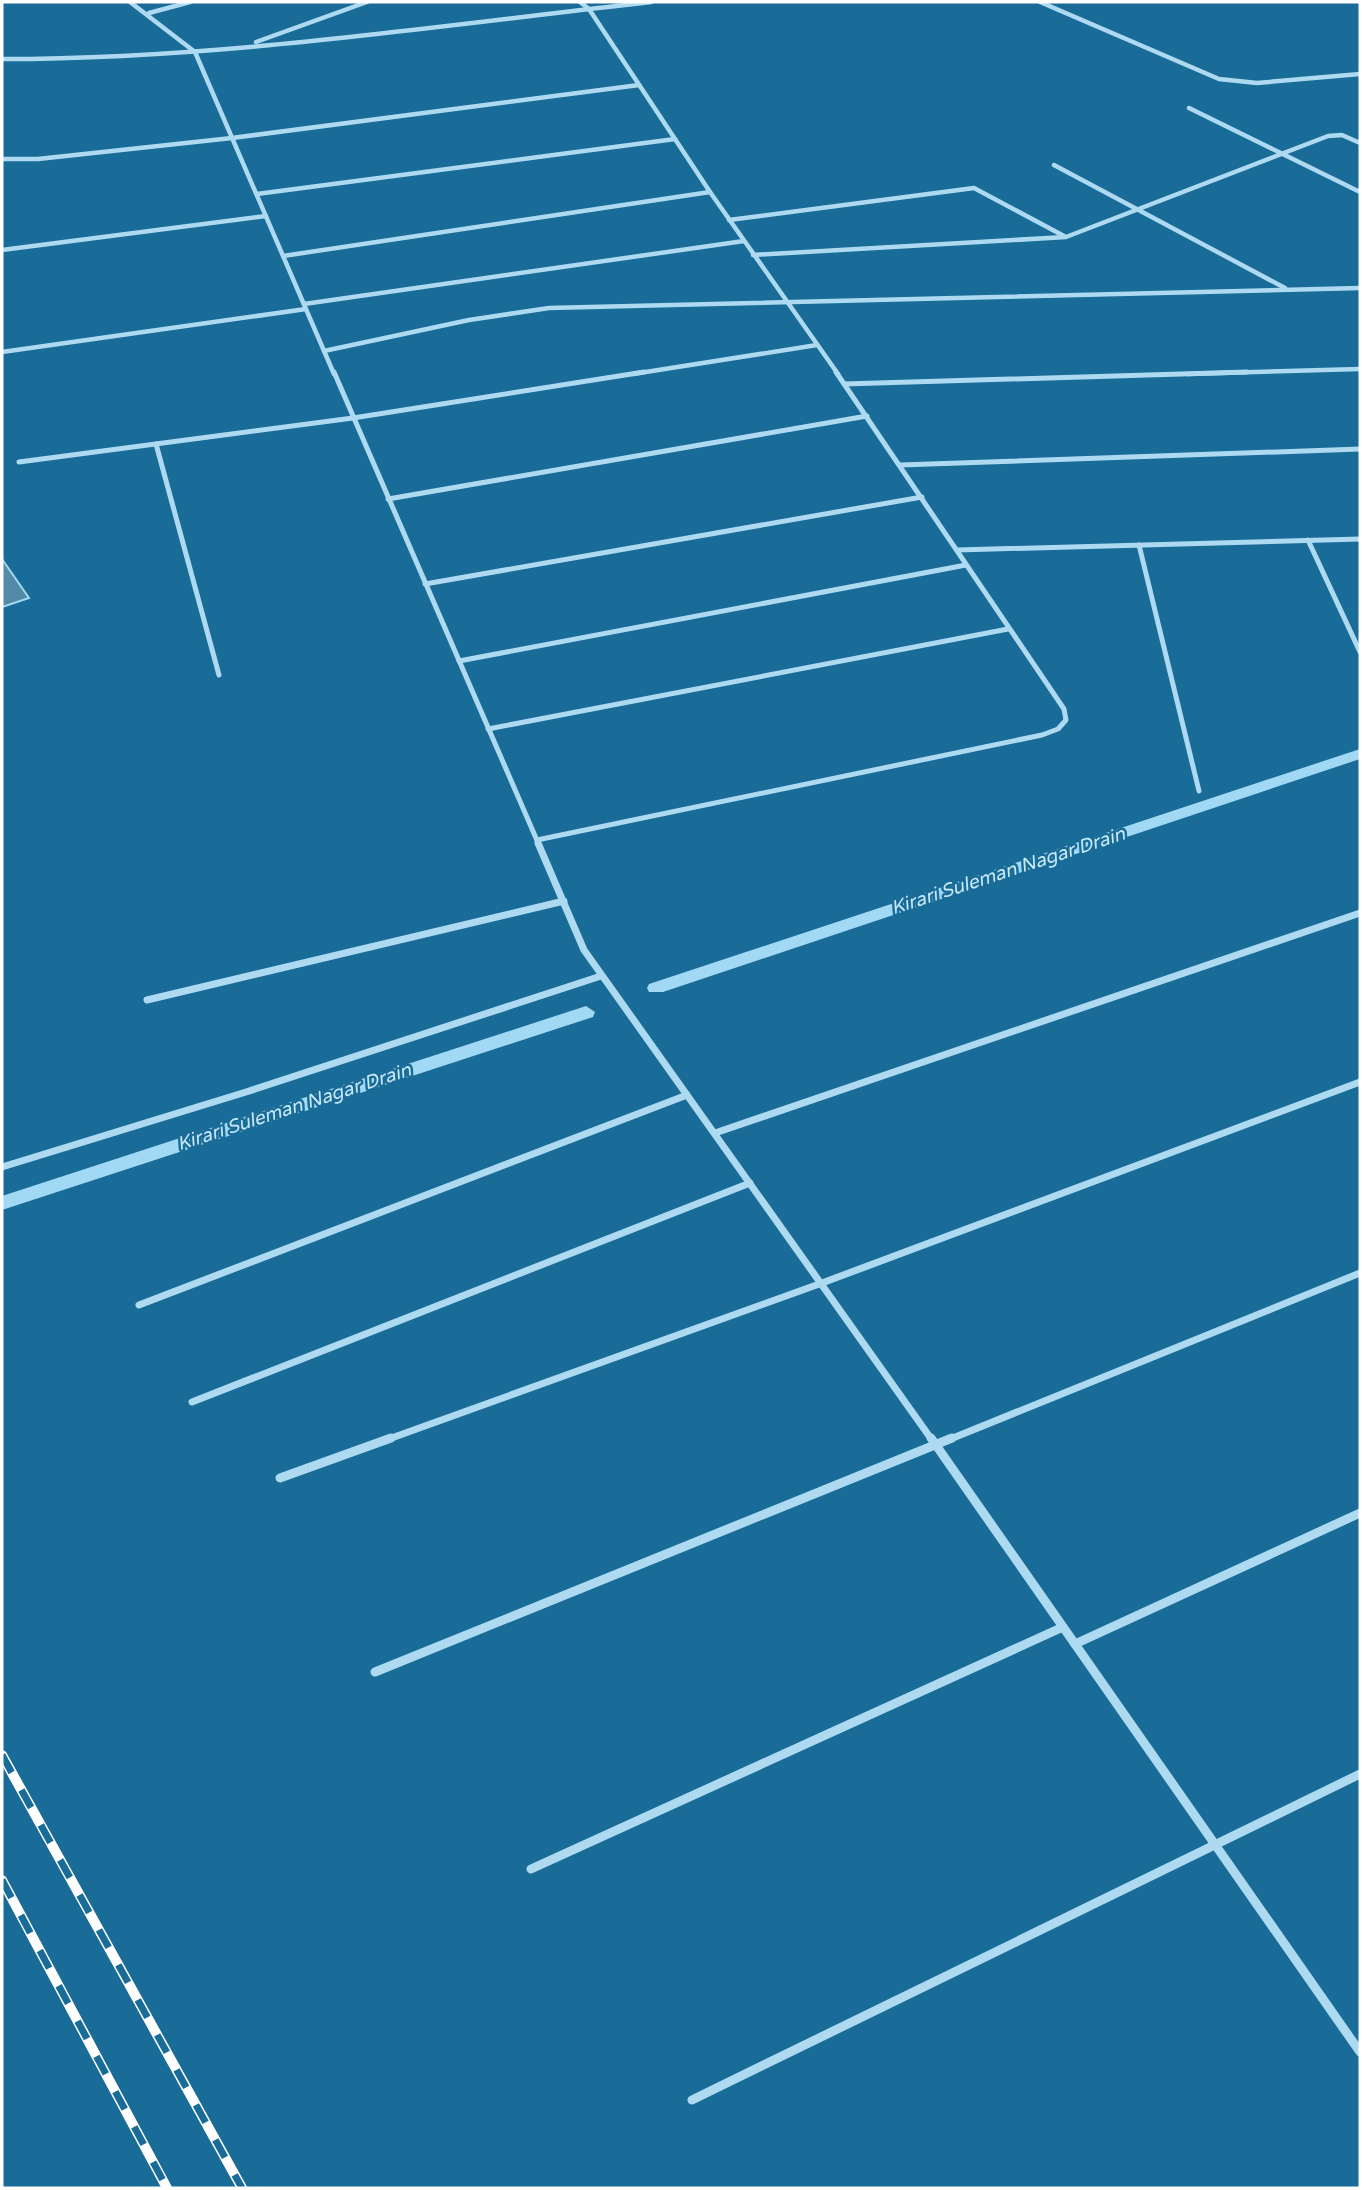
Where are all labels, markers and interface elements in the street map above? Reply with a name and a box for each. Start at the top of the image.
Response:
water label: Kirari Suleman Nagar Drain [888,823,1128,919]
water label: Kirari Suleman Nagar Drain [174,1059,414,1155]

